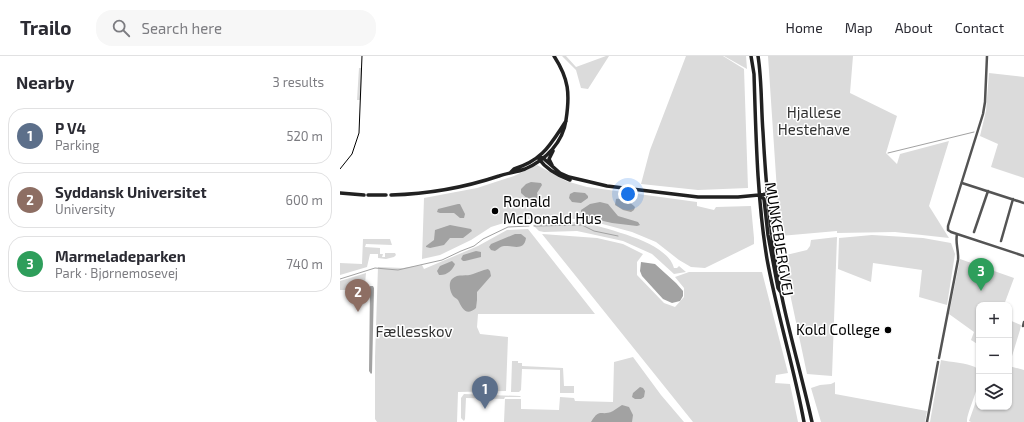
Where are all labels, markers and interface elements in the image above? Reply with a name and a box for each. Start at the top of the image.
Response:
search box [96,10,376,46]
text: Trailo [20,16,72,39]
icon: search [110,17,132,39]
text: Search here [142,19,222,37]
text: Home [786,19,823,36]
text: Map [845,19,873,36]
text: About [895,19,933,36]
text: Contact [955,19,1004,36]
text: Nearby [16,72,74,92]
text: 3 results [273,74,324,90]
park label: Hjallese Hestehave [778,103,850,138]
text: P V4 [55,119,86,137]
text: 1 [27,128,33,144]
text: 520 m [287,128,323,144]
text: Parking [55,137,100,153]
street label: MUNKEBJERGVEJ [762,181,798,297]
text: Syddansk Universitet [55,183,207,201]
your location [618,184,638,204]
text: 2 [26,192,34,208]
text: 600 m [286,192,323,208]
place label: Ronald McDonald Hus [503,192,602,227]
text: University [55,201,115,217]
marker: Ronald McDonald Hus [490,206,500,216]
text: Marmeladeparken [55,247,186,265]
text: 3 [26,256,34,272]
text: 740 m [286,256,323,272]
pin: 3 [968,258,994,291]
text: Park · Bjørnemosevej [55,265,178,281]
pin: 2 [345,279,371,312]
map controls [976,302,1012,410]
button: + [976,302,1012,338]
place label: Kold College [796,320,880,338]
park label: Fællesskov [376,322,452,340]
marker: Kold College [883,325,893,335]
button: − [976,338,1012,374]
button: layers [976,374,1012,410]
pin: 1 [472,376,498,409]

